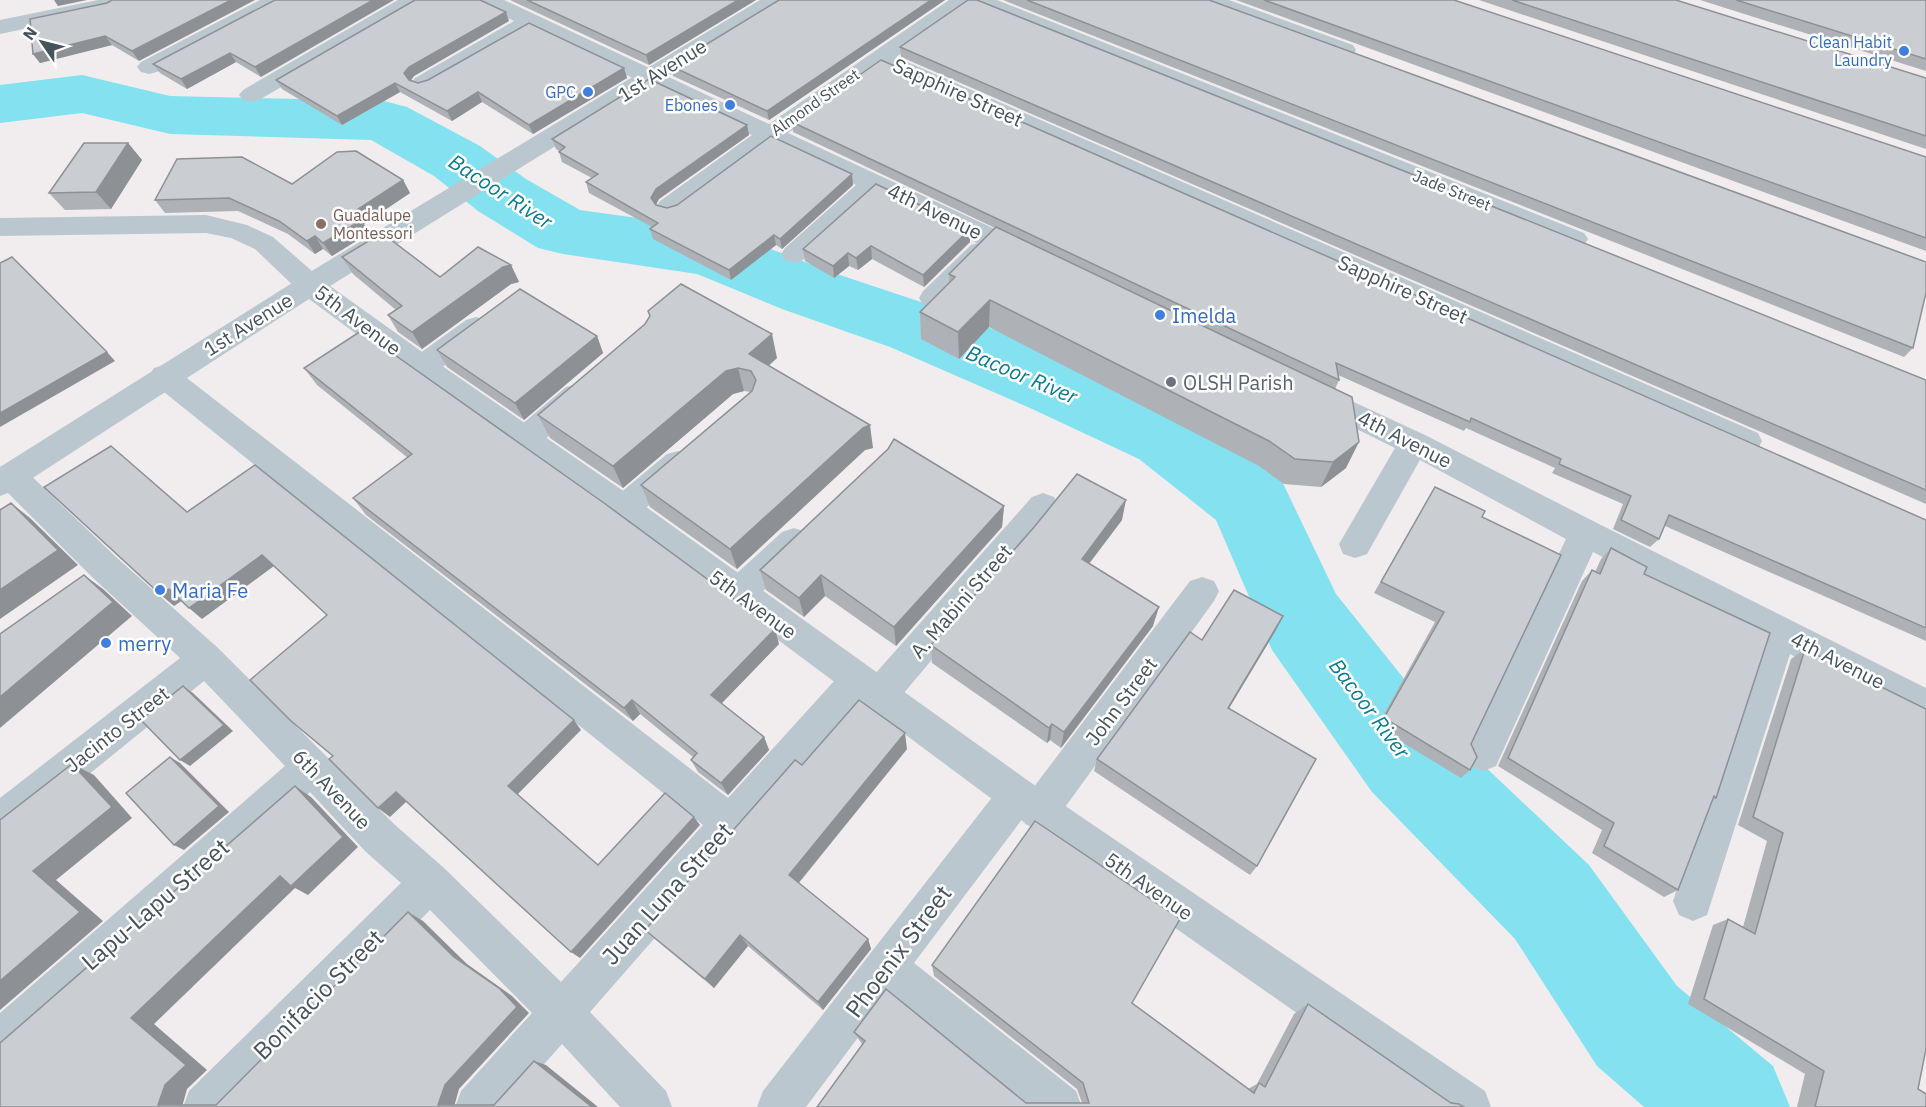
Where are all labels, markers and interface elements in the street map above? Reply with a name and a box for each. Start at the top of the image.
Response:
north arrow [12,12,72,72]
text: N [18,23,41,44]
street label: 1st Avenue [612,32,712,108]
place label: Clean Habit Laundry [1809,32,1892,70]
marker: Clean Habit Laundry [1897,44,1911,58]
street label: Sapphire Street [889,51,1027,133]
street label: Almond Street [767,64,863,140]
place label: GPC [545,82,576,102]
marker: GPC [581,85,595,99]
place label: Ebones [665,95,718,115]
marker: Ebones [723,98,737,112]
water label: Bacoor River [444,147,559,236]
street label: Jade Street [1410,165,1494,215]
street label: 4th Avenue [883,177,987,245]
place label: Guadalupe Montessori [333,205,413,243]
marker: Guadalupe Montessori [314,217,328,231]
street label: Sapphire Street [1334,248,1472,330]
street label: 5th Avenue [309,279,407,361]
street label: 1st Avenue [198,286,298,362]
place label: Imelda [1172,302,1236,329]
marker: Imelda [1153,308,1167,322]
water label: Bacoor River [962,338,1083,411]
place label: OLSH Parish [1183,369,1294,396]
marker: OLSH Parish [1164,375,1178,389]
street label: 4th Avenue [1353,404,1457,474]
street label: A. Mabini Street [904,538,1018,664]
street label: 5th Avenue [704,563,802,645]
place label: Maria Fe [172,577,248,604]
marker: Maria Fe [153,583,167,597]
street label: 4th Avenue [1786,625,1890,695]
place label: merry [118,630,171,657]
marker: merry [99,636,113,650]
street label: John Street [1079,651,1163,751]
water label: Bacoor River [1323,652,1418,765]
street label: Jacinto Street [59,680,175,778]
street label: 6th Avenue [287,743,377,835]
street label: Juan Luna Street [594,815,740,971]
street label: Lapu-Lapu Street [74,831,236,977]
street label: 5th Avenue [1100,846,1198,926]
street label: Phoenix Street [838,878,958,1024]
street label: Bonifacio Street [246,922,390,1066]

